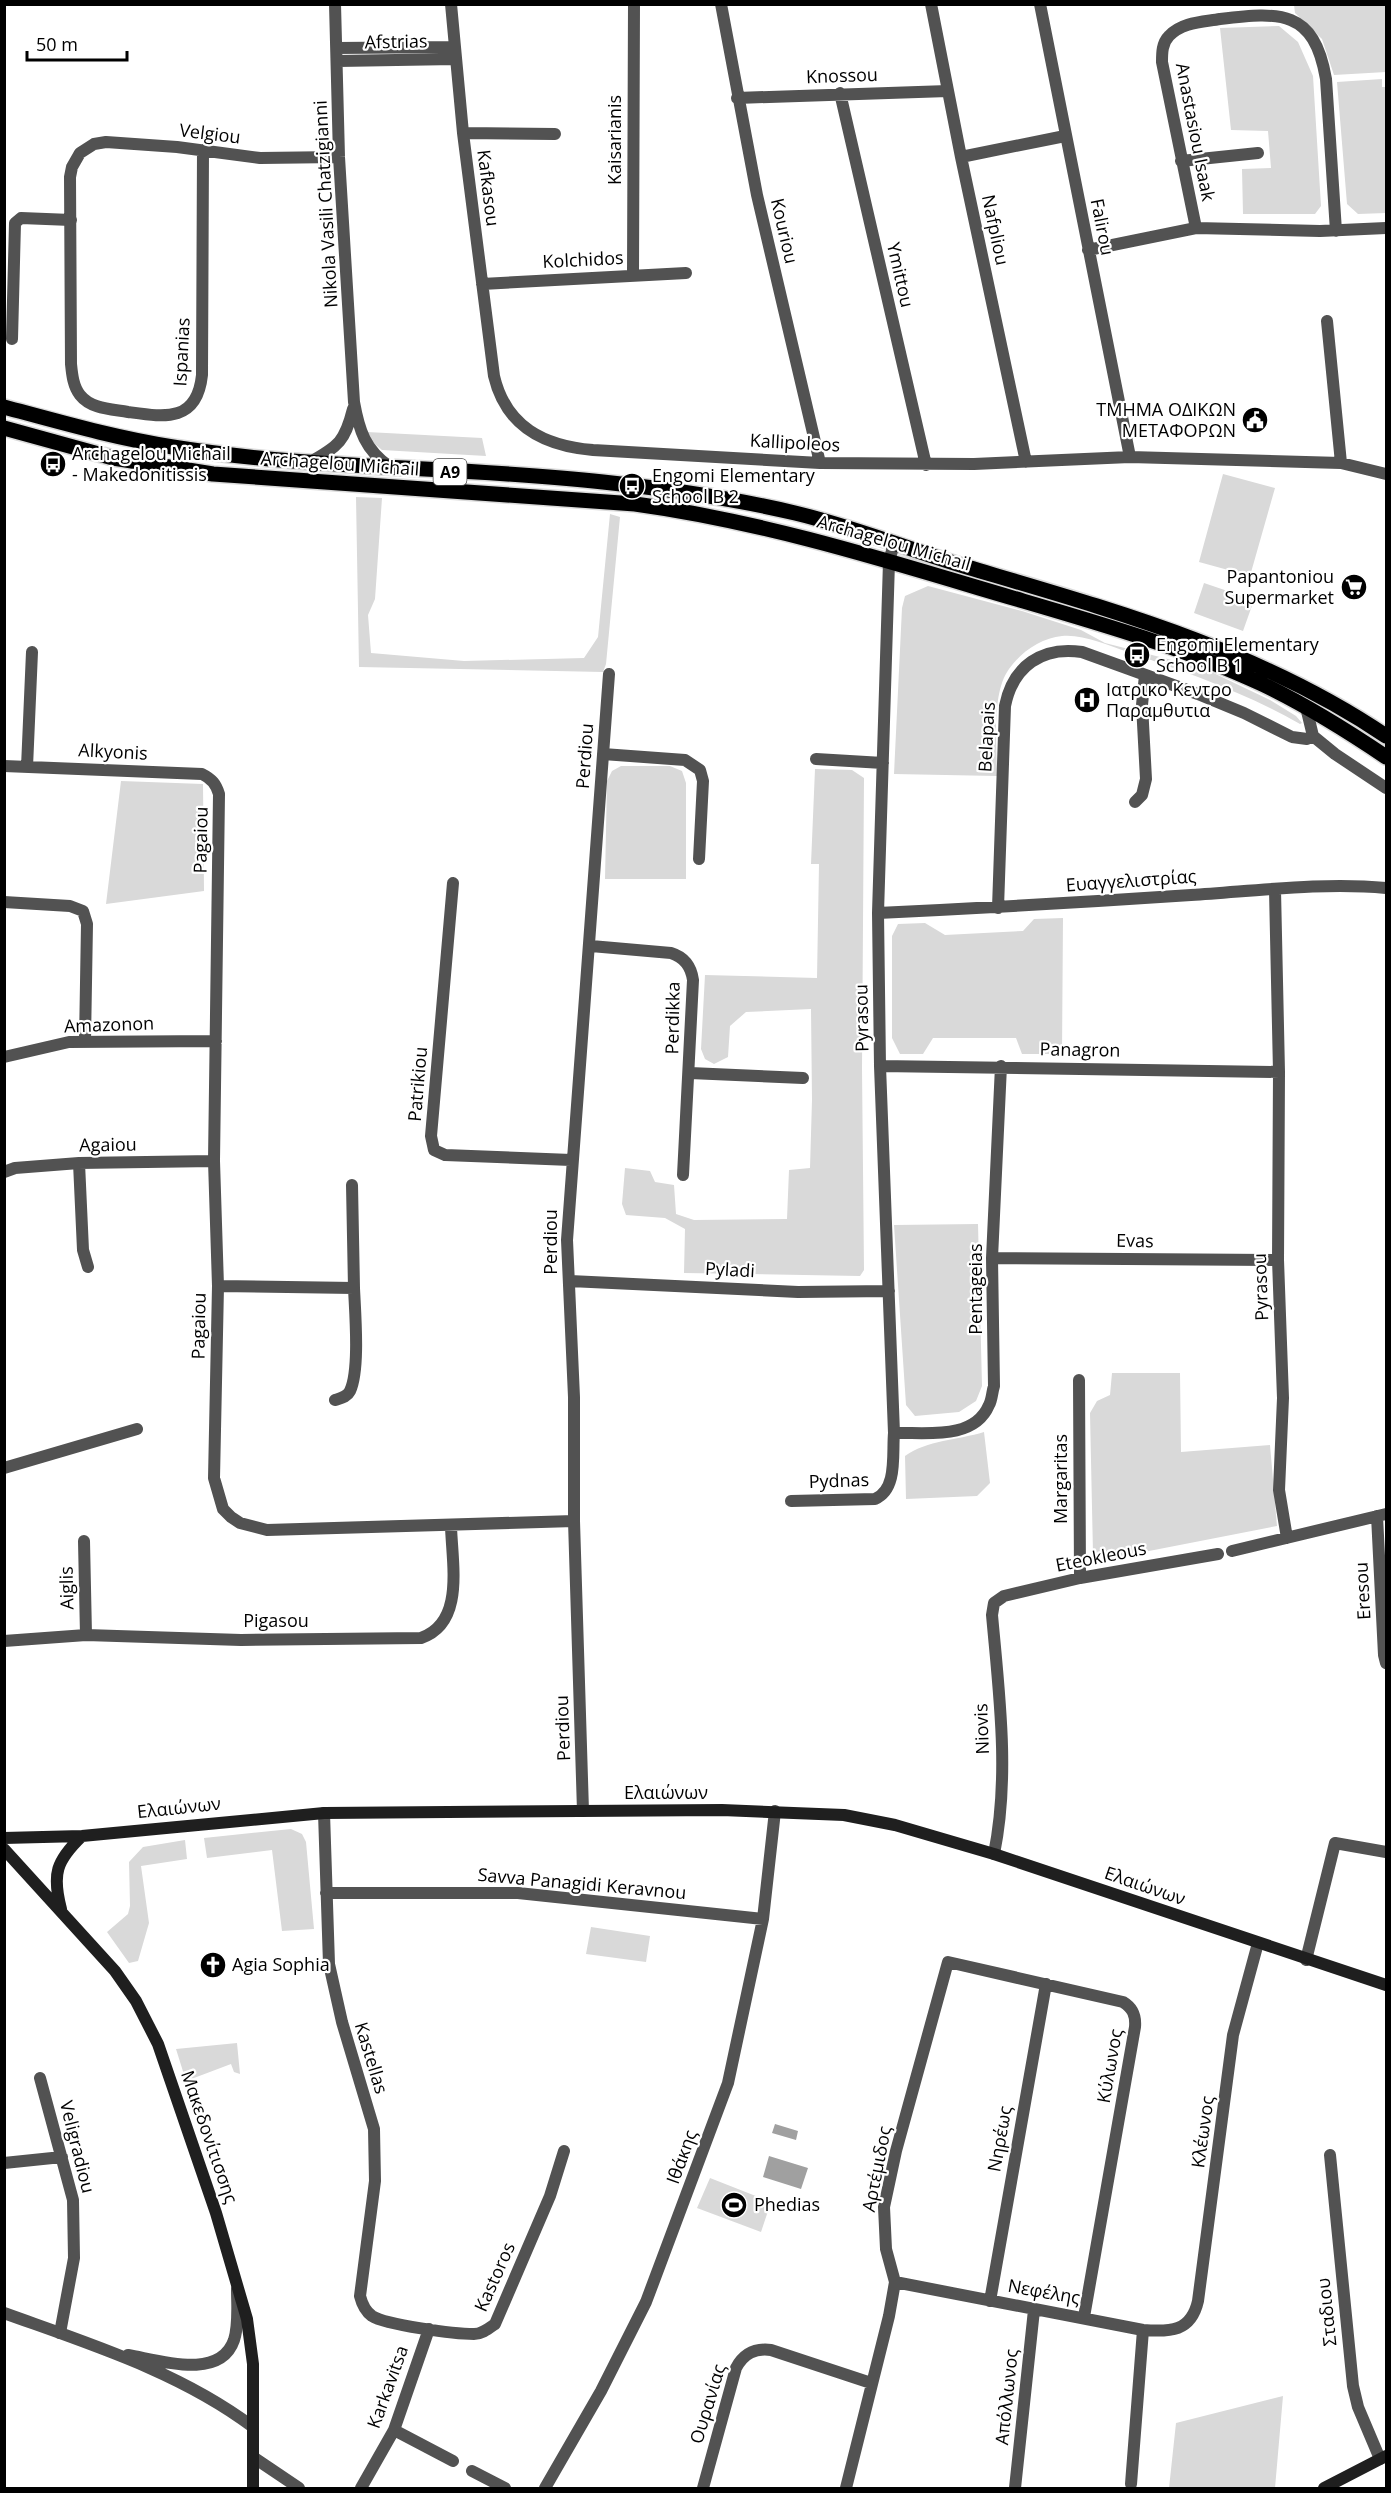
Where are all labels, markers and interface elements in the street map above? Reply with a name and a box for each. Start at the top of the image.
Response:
scale bar [27,24,128,62]
street label: Afstrias [364,28,428,54]
text: 50 m [36,32,78,56]
street label: Anastasiou Isaak [1171,61,1221,203]
street label: Knossou [806,62,878,88]
street label: Kaisarianis [602,95,626,185]
street label: Nikola Vasili Chatzigianni [308,100,342,309]
street label: Velgiou [178,117,242,149]
street label: Kafkasou [472,148,506,228]
street label: Nafpliou [977,192,1015,267]
street label: Kouriou [766,196,804,266]
street label: Falirou [1086,196,1120,257]
street label: Ymittou [882,240,920,310]
street label: Kolchidos [542,245,624,273]
street label: Ispanias [167,317,195,387]
place label: ΤΜΗΜΑ ΟΔΙΚΩΝ ΜΕΤΑΦΟΡΩΝ [1096,397,1236,442]
public building icon: ΤΜΗΜΑ ΟΔΙΚΩΝ ΜΕΤΑΦΟΡΩΝ [1240,405,1270,435]
street label: Kallipoleos [749,428,841,456]
place label: Archagelou Michail - Makedonitissis [72,441,231,486]
street label: Archagelou Michail [260,445,420,481]
bus stop icon: Archagelou Michail - Makedonitissis [38,449,68,479]
road number: A9 [434,459,466,485]
place label: Engomi Elementary School B 2 [652,463,816,508]
bus stop icon: Engomi Elementary School B 2 [617,471,647,501]
street label: Archagelou Michail [815,509,974,575]
place label: Papantoniou Supermarket [1225,564,1334,609]
supermarket icon: Papantoniou Supermarket [1339,572,1369,602]
place label: Engomi Elementary School B 1 [1156,632,1320,677]
bus stop icon: Engomi Elementary School B 1 [1122,640,1152,670]
place label: Ιατρικο Κεντρο Παραμθυτια [1106,677,1232,722]
hospital icon: Ιατρικο Κεντρο Παραμθυτια [1072,685,1102,715]
street label: Belapais [972,701,1000,773]
street label: Perdiou [570,722,598,790]
street label: Alkyonis [78,737,148,765]
street label: Pagaiou [187,806,213,874]
street label: Ευαγγελιστρίας [1065,863,1197,897]
street label: Perdikka [659,981,685,1055]
street label: Pyrasou [848,984,874,1052]
street label: Amazonon [63,1010,154,1038]
street label: Panagron [1039,1036,1121,1062]
street label: Patrikiou [402,1046,432,1122]
street label: Agaiou [79,1131,137,1157]
street label: Perdiou [538,1209,562,1275]
street label: Evas [1116,1228,1154,1252]
street label: Pentageias [963,1243,987,1335]
street label: Pyrasou [1247,1253,1273,1321]
street label: Pyladi [704,1256,756,1282]
street label: Pagaiou [185,1292,211,1360]
street label: Margaritas [1048,1434,1072,1524]
street label: Pydnas [808,1467,870,1493]
street label: Eteokleous [1053,1535,1148,1577]
street label: Eresou [1349,1562,1376,1621]
street label: Aiglis [54,1566,78,1610]
street label: Pigasou [243,1608,309,1632]
street label: Perdiou [549,1695,575,1761]
street label: Niovis [968,1703,994,1755]
street label: Ελαιώνων [624,1780,708,1804]
street label: Ελαιώνων [136,1791,222,1823]
street label: Ελαιώνων [1102,1860,1189,1910]
street label: Savva Panagidi Keravnou [477,1862,687,1904]
church icon: Agia Sophia [198,1950,228,1980]
place label: Agia Sophia [232,1952,330,1976]
street label: Kastellas [350,2019,394,2097]
street label: Κύλωνος [1091,2027,1127,2105]
street label: Μακεδονίτισσης [176,2067,244,2207]
street label: Κλέωνος [1185,2094,1219,2169]
street label: Veligradiou [55,2098,101,2196]
street label: Νηρέως [981,2104,1017,2174]
street label: Αρτέμιδος [856,2124,896,2214]
street label: Ιθάκης [660,2126,702,2187]
sports icon: Phedias [719,2190,749,2220]
place label: Phedias [754,2192,820,2216]
street label: Kastoros [468,2238,520,2315]
street label: Νεφέλης [1006,2273,1083,2309]
street label: Σταδιου [1310,2277,1342,2347]
street label: Karkavitsa [361,2342,413,2431]
street label: Απόλλωνος [989,2347,1023,2446]
street label: Ουρανίας [684,2361,731,2447]

